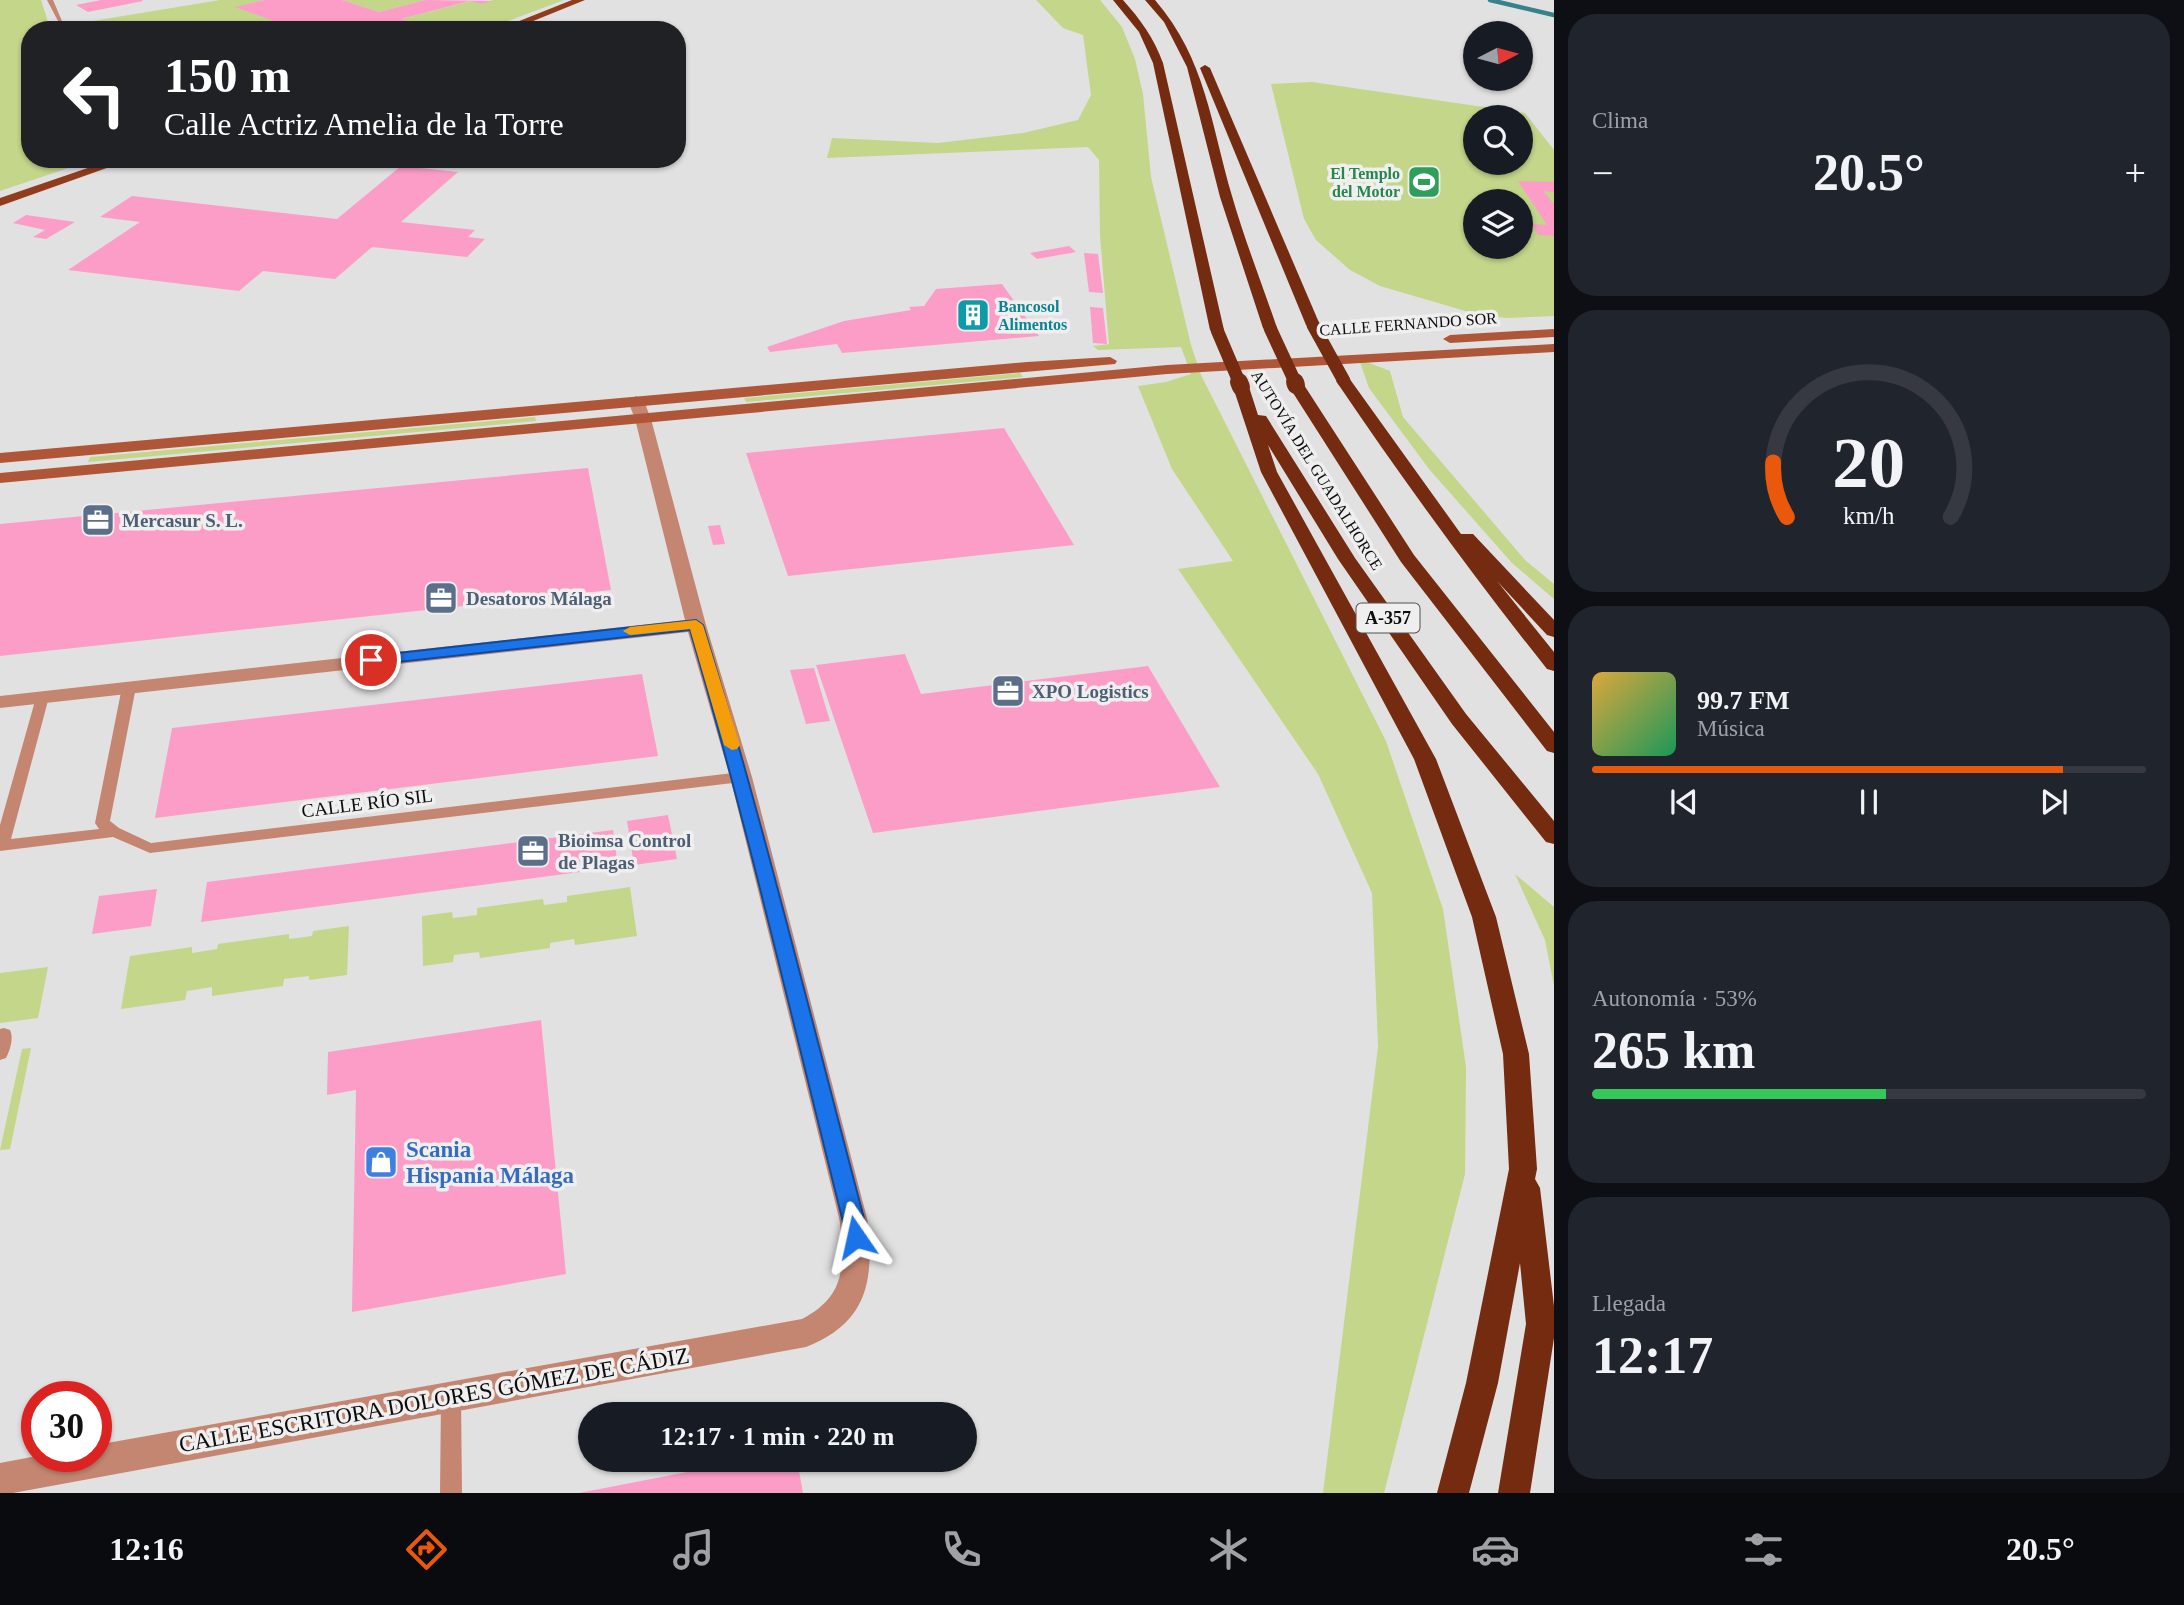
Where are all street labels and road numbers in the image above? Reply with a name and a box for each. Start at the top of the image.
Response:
street label: CALLE FERNANDO SOR [1319,309,1498,339]
street label: AUTOVÍA DEL GUADALHORCE [1248,367,1387,573]
road number: A-357 [1356,604,1420,632]
street label: CALLE RÍO SIL [300,785,434,821]
street label: CALLE ESCRITORA DOLORES GÓMEZ DE CÁDIZ [177,1342,691,1457]

